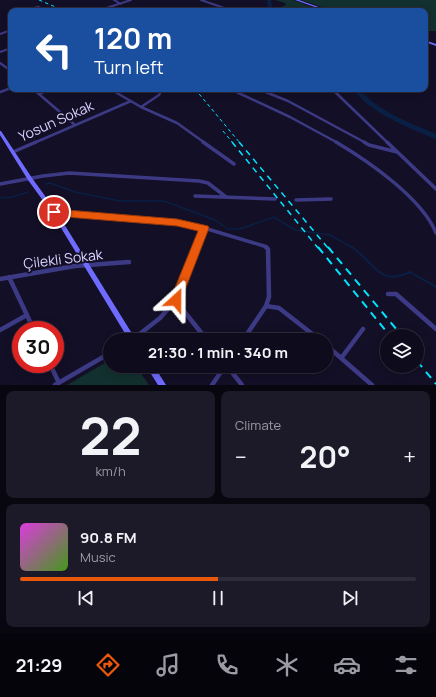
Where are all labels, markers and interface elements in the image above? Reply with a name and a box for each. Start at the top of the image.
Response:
text: 120 m [94,19,172,57]
icon: left [28,24,80,76]
text: Turn left [94,55,164,79]
street label: Yosun Sokak [15,95,97,146]
pin [37,195,71,229]
icon: arrive [43,201,65,223]
street label: Çilekli Sokak [22,244,105,273]
position arrow [155,279,197,321]
speed limit sign: 30 [12,321,64,373]
map controls [380,329,424,373]
button: layers [380,329,424,373]
text: 21:30 · 1 min · 340 m [148,342,288,363]
text: 22 [80,400,141,471]
text: Climate [235,416,281,434]
text: 20° [300,436,351,477]
text: − [235,442,247,472]
text: + [403,442,416,472]
text: km/h [95,462,126,480]
text: 90.8 FM [80,527,137,548]
text: Music [80,548,116,566]
icon: previous [75,587,97,609]
icon: pause [207,587,229,609]
icon: next [339,587,361,609]
icon: directions [94,651,122,679]
icon: music [154,651,182,679]
icon: phone [213,651,241,679]
icon: climate [273,651,301,679]
icon: car [333,651,361,679]
icon: filters [392,651,420,679]
text: 21:29 [16,653,62,677]

